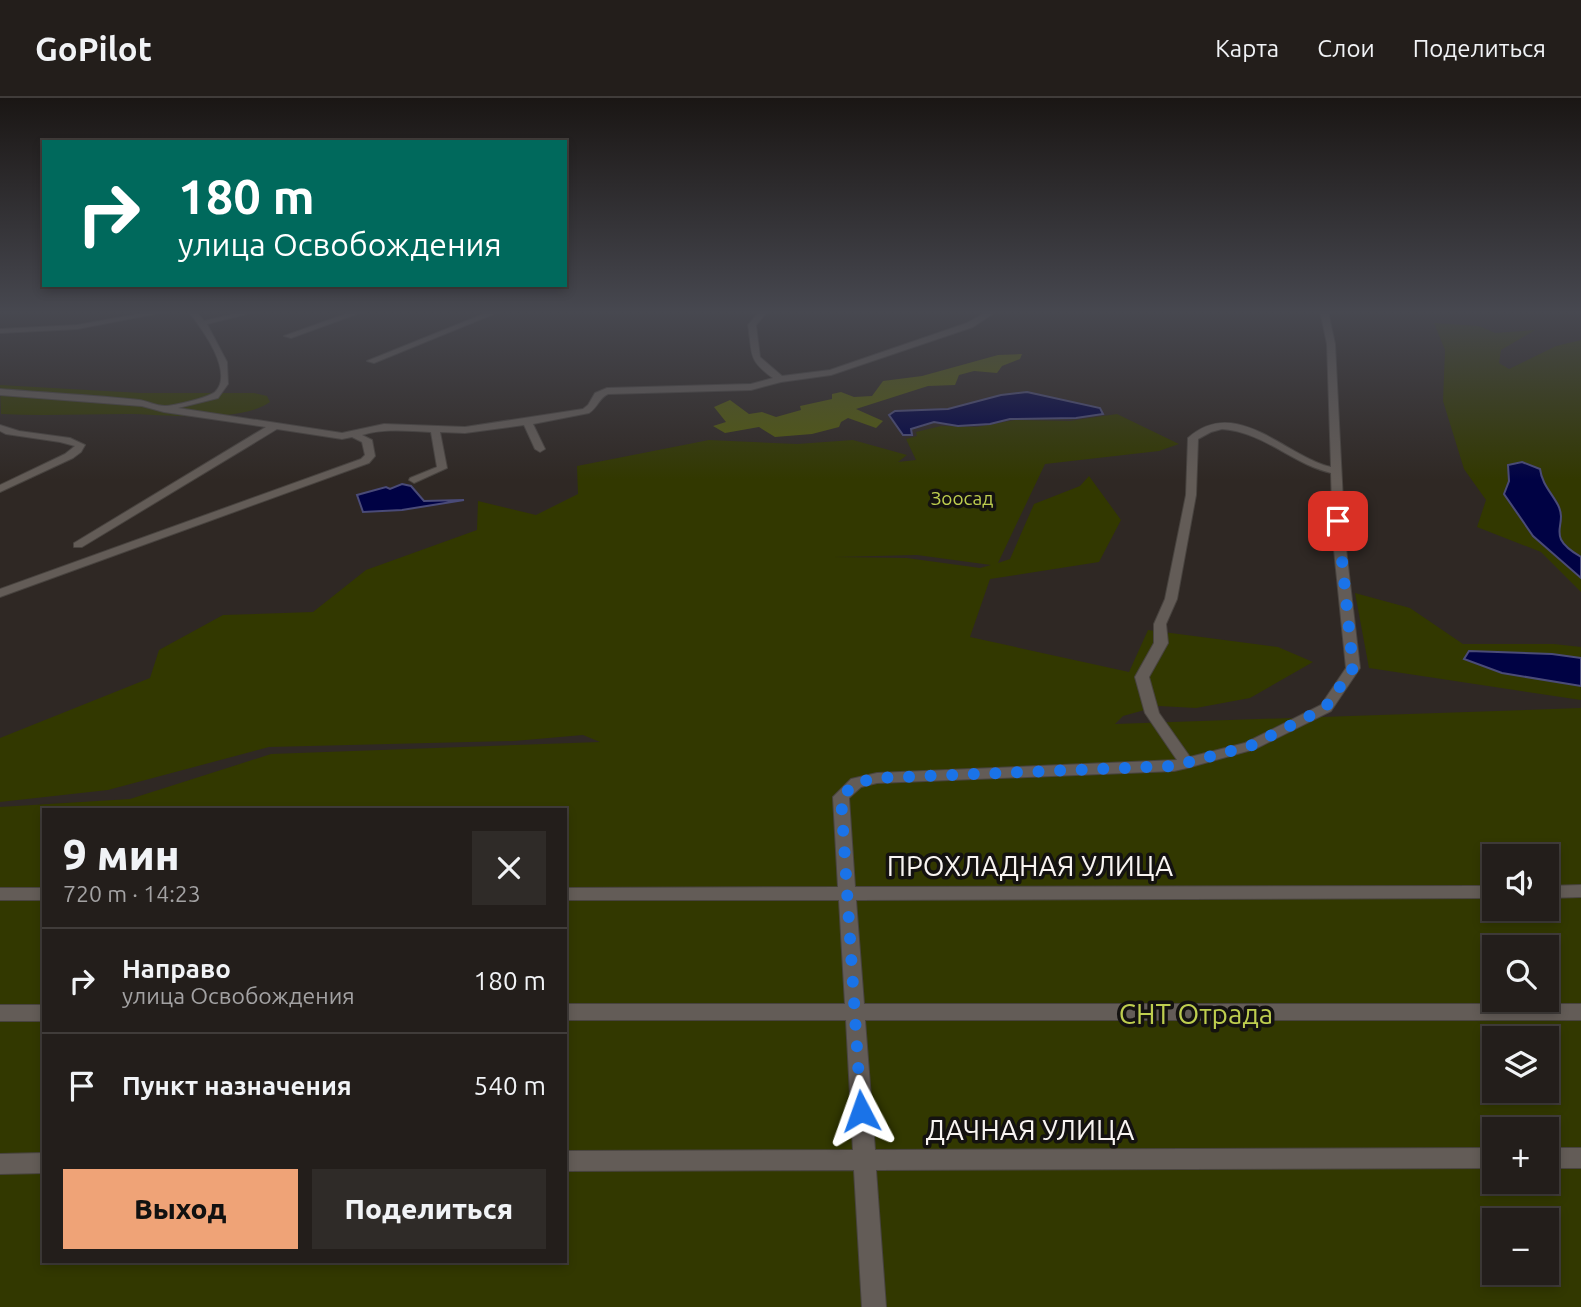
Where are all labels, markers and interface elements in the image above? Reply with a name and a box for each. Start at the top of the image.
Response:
text: GoPilot [35,30,152,67]
text: Карта [1215,35,1279,62]
text: Слои [1317,35,1375,62]
text: Поделиться [1413,35,1546,62]
icon: right [63,168,154,259]
text: 180 m [178,168,315,223]
text: улица Освобождения [178,226,502,262]
park label: Зоосад [931,487,993,509]
pin [1308,491,1368,551]
icon: arrive [1319,502,1357,540]
text: 9 мин [63,831,180,878]
button: close [472,831,546,905]
map controls [1482,844,1559,1285]
button: sound [1482,844,1559,921]
street label: ПРОХЛАДНАЯ УЛИЦА [887,850,1173,881]
text: 720 m · 14:23 [63,881,201,906]
button: search [1482,935,1559,1012]
text: Направо [122,954,231,983]
icon: right [63,962,101,1000]
text: 180 m [474,966,546,995]
text: улица Освобождения [122,983,355,1008]
park label: СНТ Отрада [1119,998,1273,1029]
button: layers [1482,1026,1559,1103]
icon: arrive [63,1067,101,1105]
text: Пункт назначения [122,1071,352,1100]
text: 540 m [474,1071,546,1100]
position arrow [824,1074,898,1148]
street label: ДАЧНАЯ УЛИЦА [926,1114,1134,1145]
button: + [1482,1117,1559,1194]
button: Выход [63,1169,298,1249]
button: Поделиться [312,1169,546,1249]
button: − [1482,1208,1559,1285]

